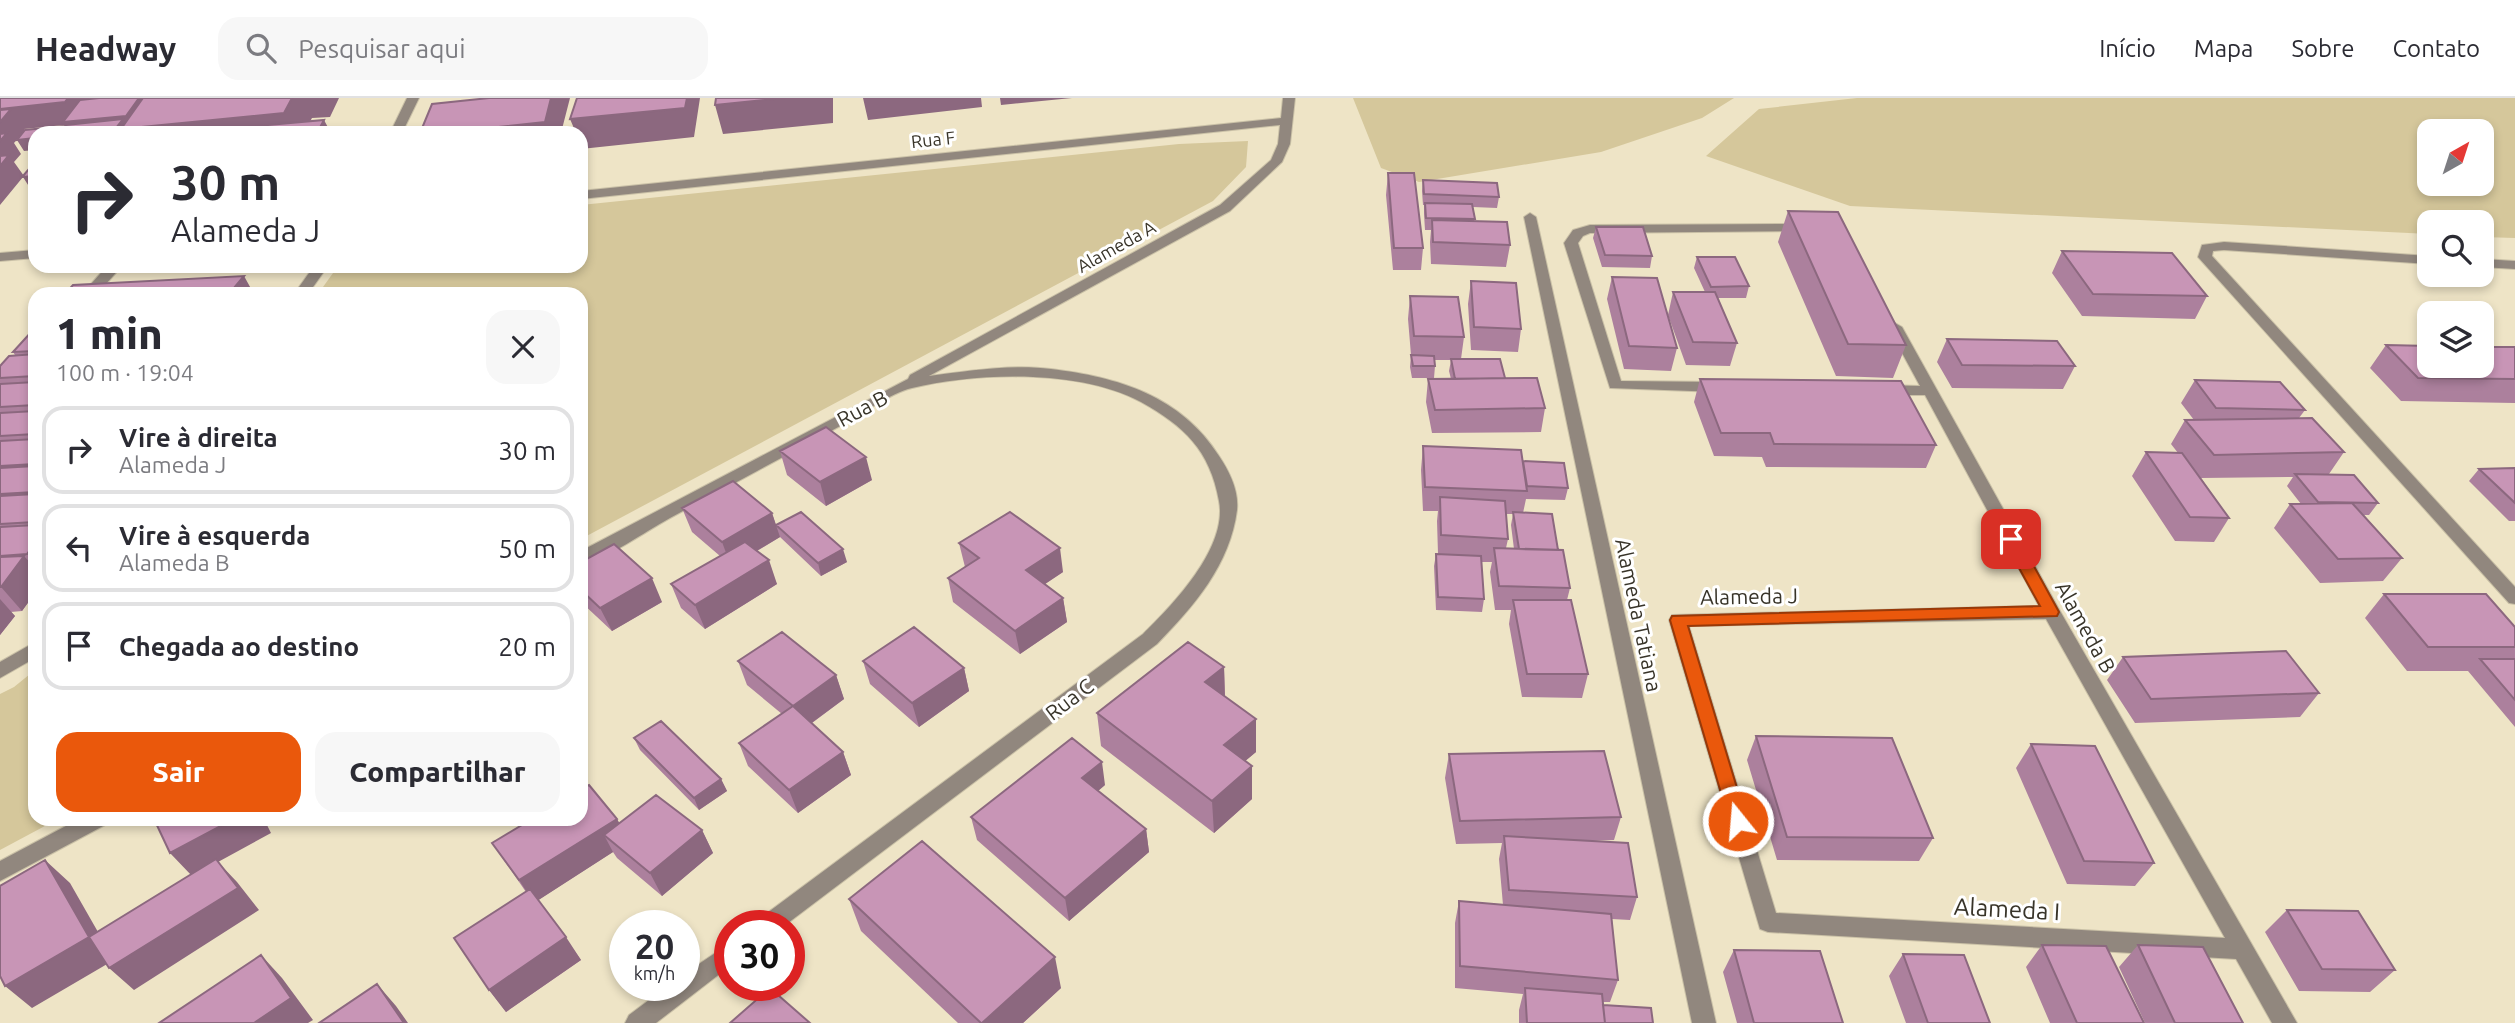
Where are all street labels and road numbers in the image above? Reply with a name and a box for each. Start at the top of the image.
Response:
street label: Rua F [910,127,956,151]
street label: Alameda A [1073,216,1159,276]
street label: Rua B [833,385,891,431]
street label: Alameda Tatiana [1611,536,1667,694]
street label: Alameda B [2051,577,2121,677]
street label: Alameda J [1700,583,1798,609]
street label: Rua C [1040,673,1098,725]
street label: Alameda I [1953,893,2061,925]

